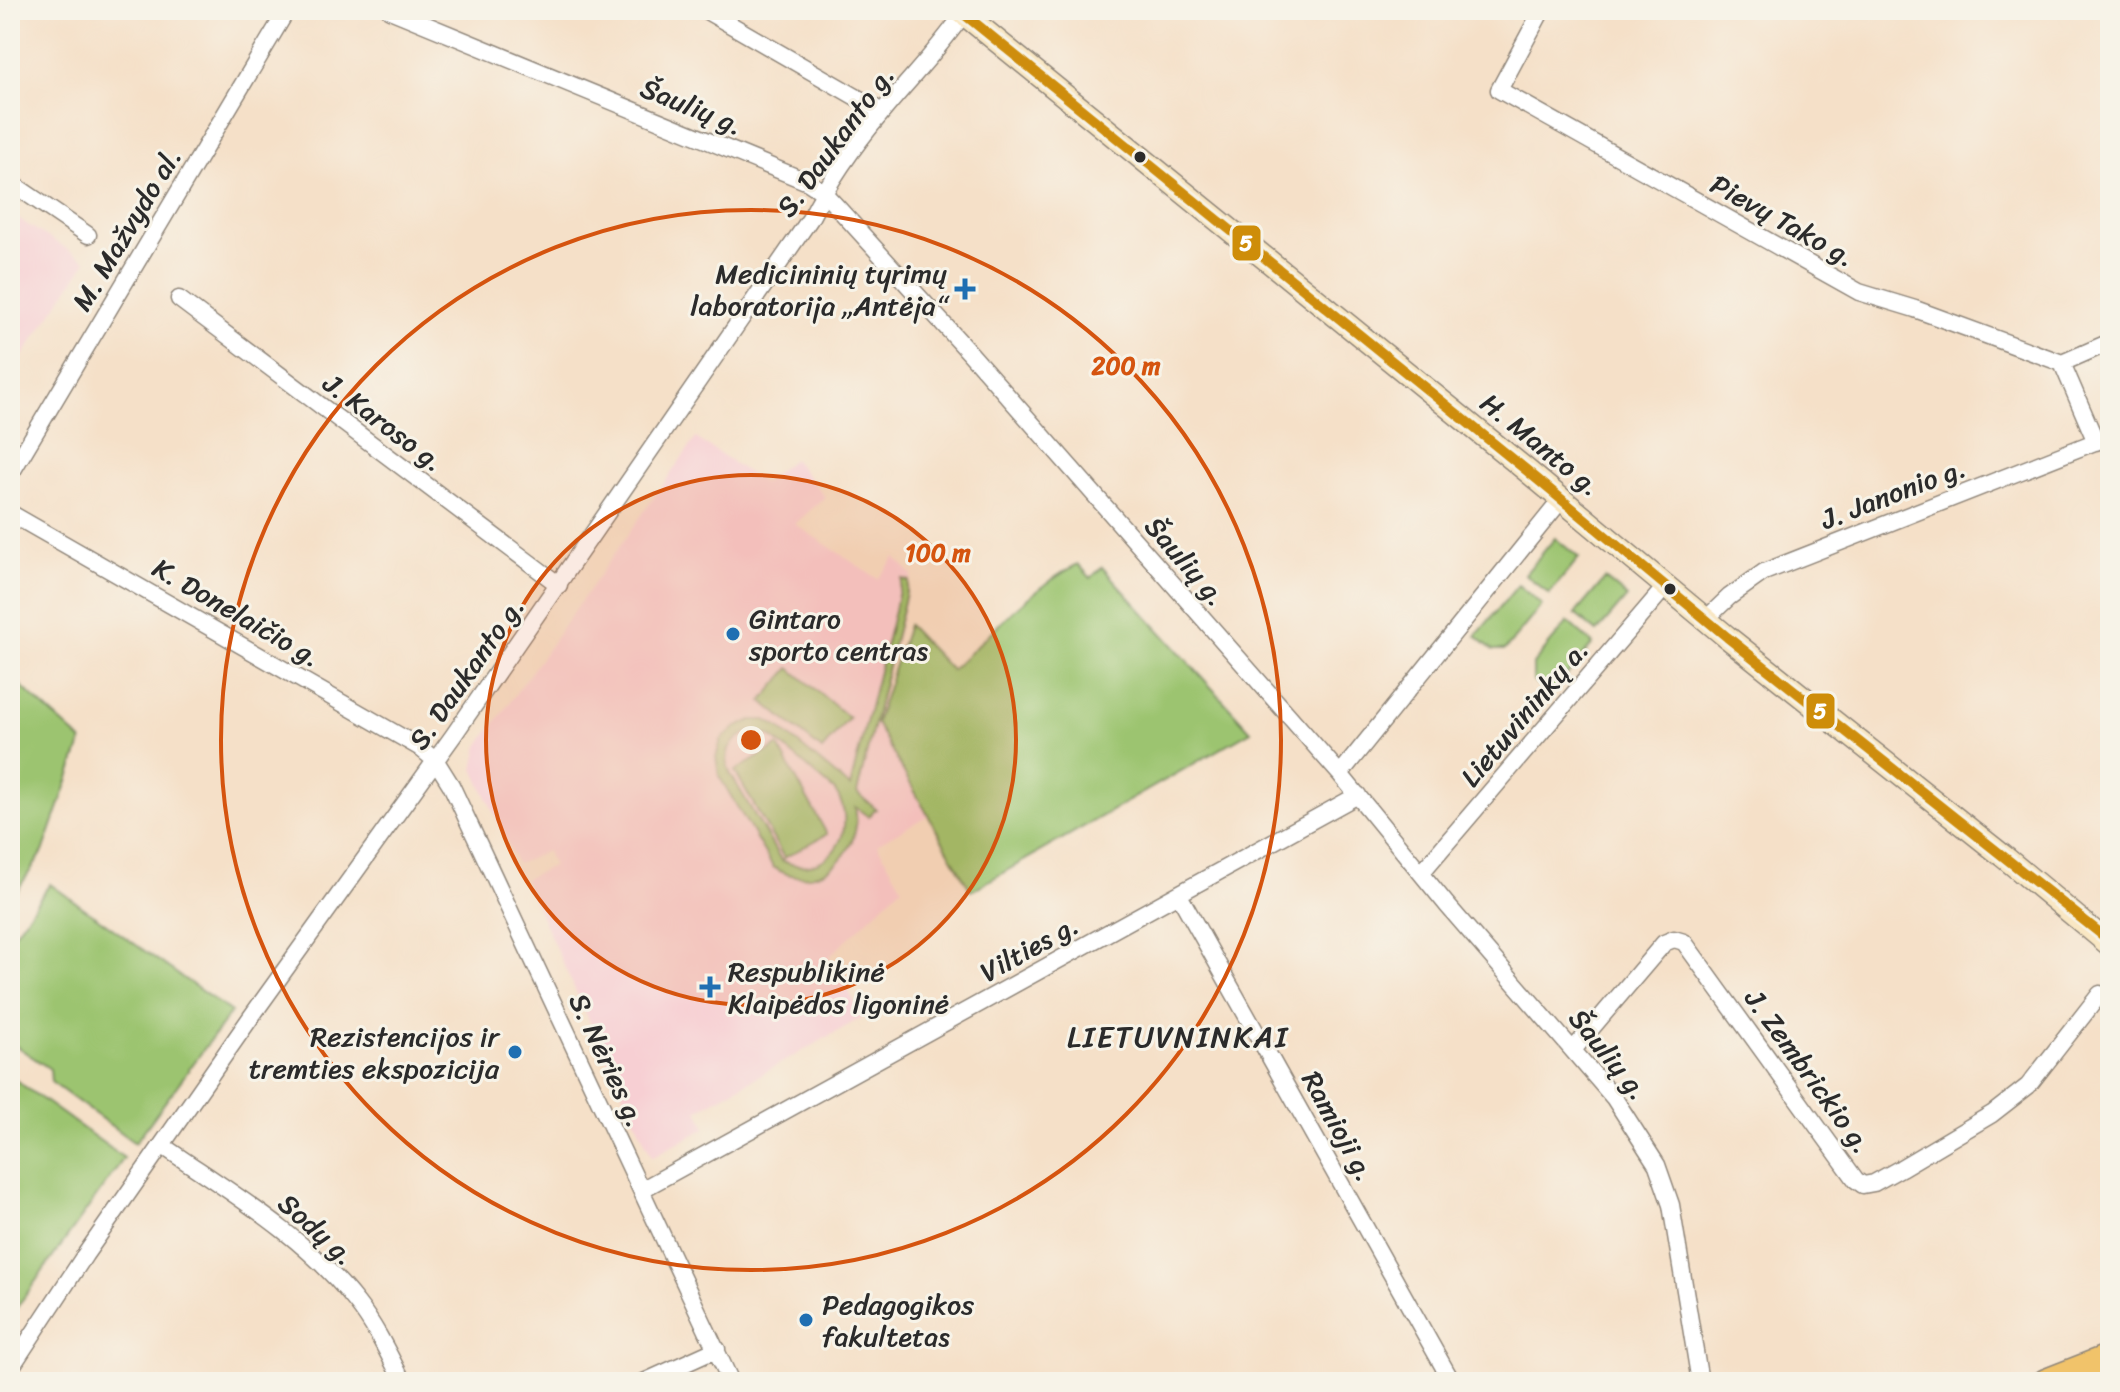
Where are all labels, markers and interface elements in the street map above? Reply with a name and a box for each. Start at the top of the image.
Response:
street label: S. Daukanto g. [763,55,908,228]
street label: Šaulių g. [633,64,751,149]
street label: M. Mažvydo al. [58,138,195,321]
unlabelled marker [1132,149,1148,165]
street label: Pievų Tako g. [1701,160,1865,281]
line badge: 5 [1231,224,1262,262]
text: 5 [1239,224,1253,263]
place label: Medicininių tyrimų laboratorija „Antėja“ [691,249,950,330]
marker: Medicininių tyrimų laboratorija „Antėja“ [954,278,976,300]
text: 200 m [1091,345,1161,387]
street label: J. Karoso g. [311,359,455,485]
street label: H. Manto g. [1469,380,1612,509]
street label: J. Janonio g. [1812,443,1973,544]
street label: Šaulių g. [1132,505,1239,618]
text: 100 m [905,532,971,574]
street label: K. Donelaičio g. [143,544,331,681]
unlabelled marker [1662,581,1678,597]
street label: S. Daukanto g. [395,586,538,760]
place label: Gintaro sporto centras [748,594,929,675]
marker: Gintaro sporto centras [724,625,742,643]
street label: Lietuvininkų a. [1448,628,1601,798]
line badge: 5 [1805,692,1836,730]
text: 5 [1813,692,1827,731]
centre of rings [737,726,765,754]
street label: Vilties g. [970,901,1088,996]
place label: Respublikinė Klaipėdos ligoninė [728,947,949,1028]
marker: Respublikinė Klaipėdos ligoninė [699,976,721,998]
street label: J. Zembrickio g. [1731,977,1886,1164]
street label: S. Nėries g. [555,985,660,1136]
street label: Šaulių g. [1556,997,1661,1111]
district label: LIETUVNINKAI [1067,1010,1289,1064]
place label: Rezistencijos ir tremties ekspozicija [249,1012,501,1093]
marker: Rezistencijos ir tremties ekspozicija [506,1043,524,1061]
street label: Ramioji g. [1288,1062,1389,1191]
street label: Sodų g. [266,1181,367,1278]
place label: Pedagogikos fakultetas [822,1280,974,1361]
marker: Pedagogikos fakultetas [797,1311,815,1329]

